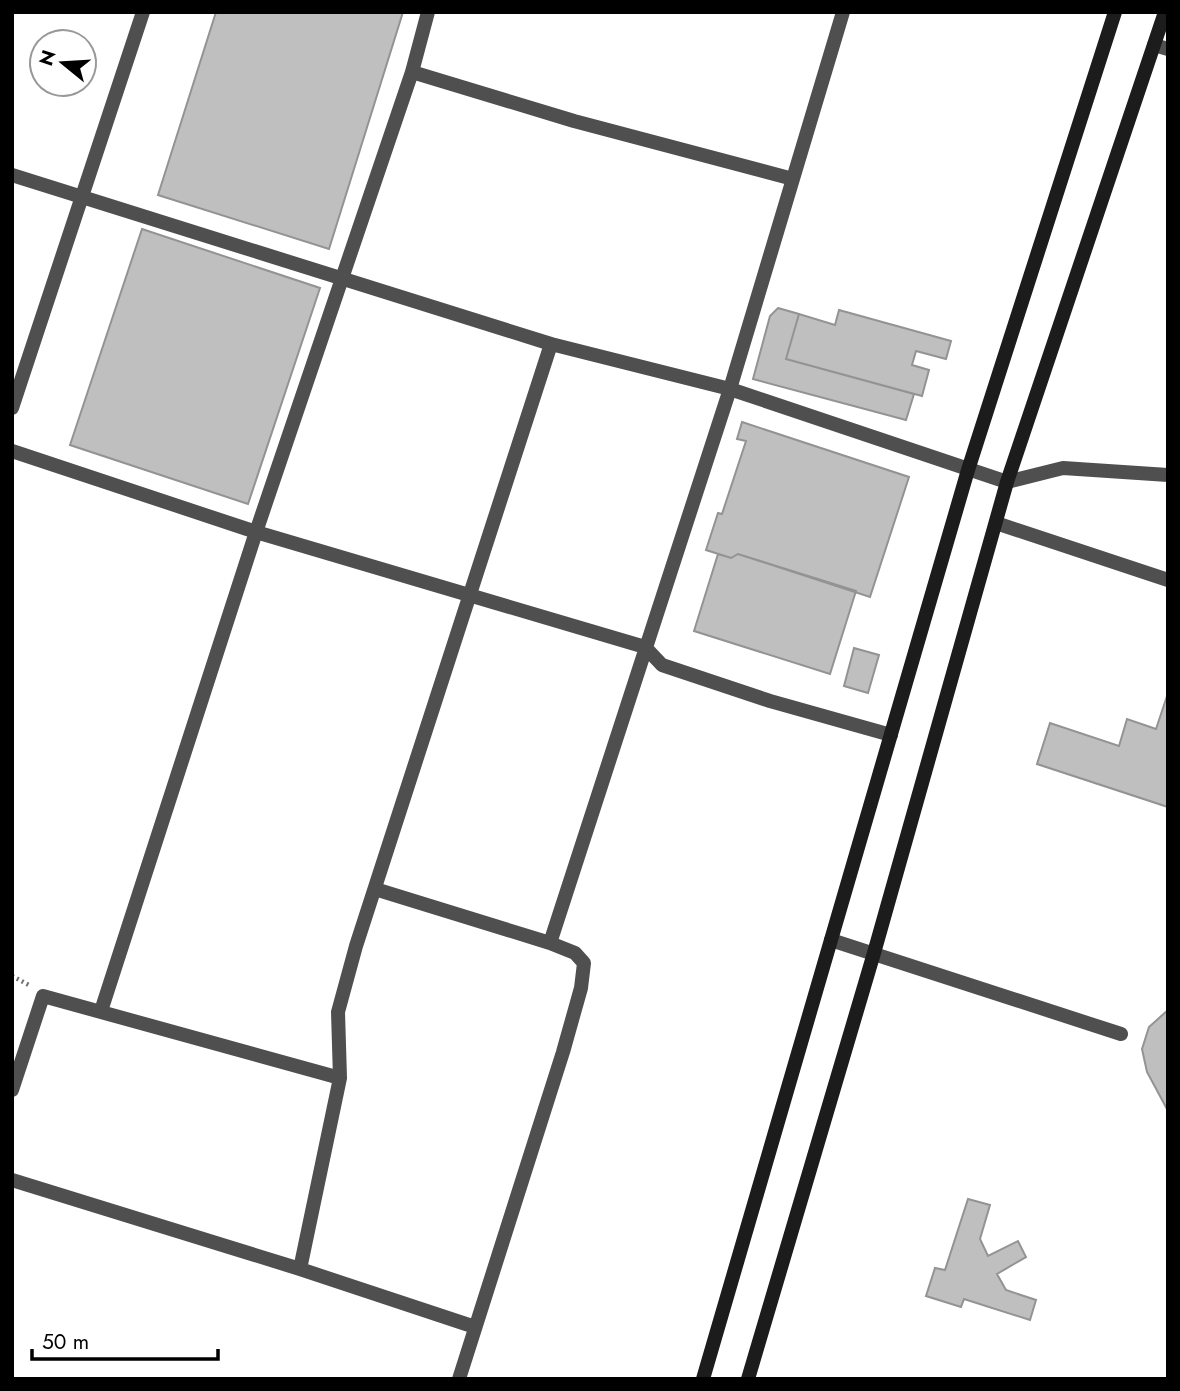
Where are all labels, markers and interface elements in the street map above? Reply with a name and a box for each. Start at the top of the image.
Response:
north arrow [28,28,98,98]
text: N [32,47,62,69]
scale bar [32,1318,217,1362]
text: 50 m [42,1327,89,1357]

